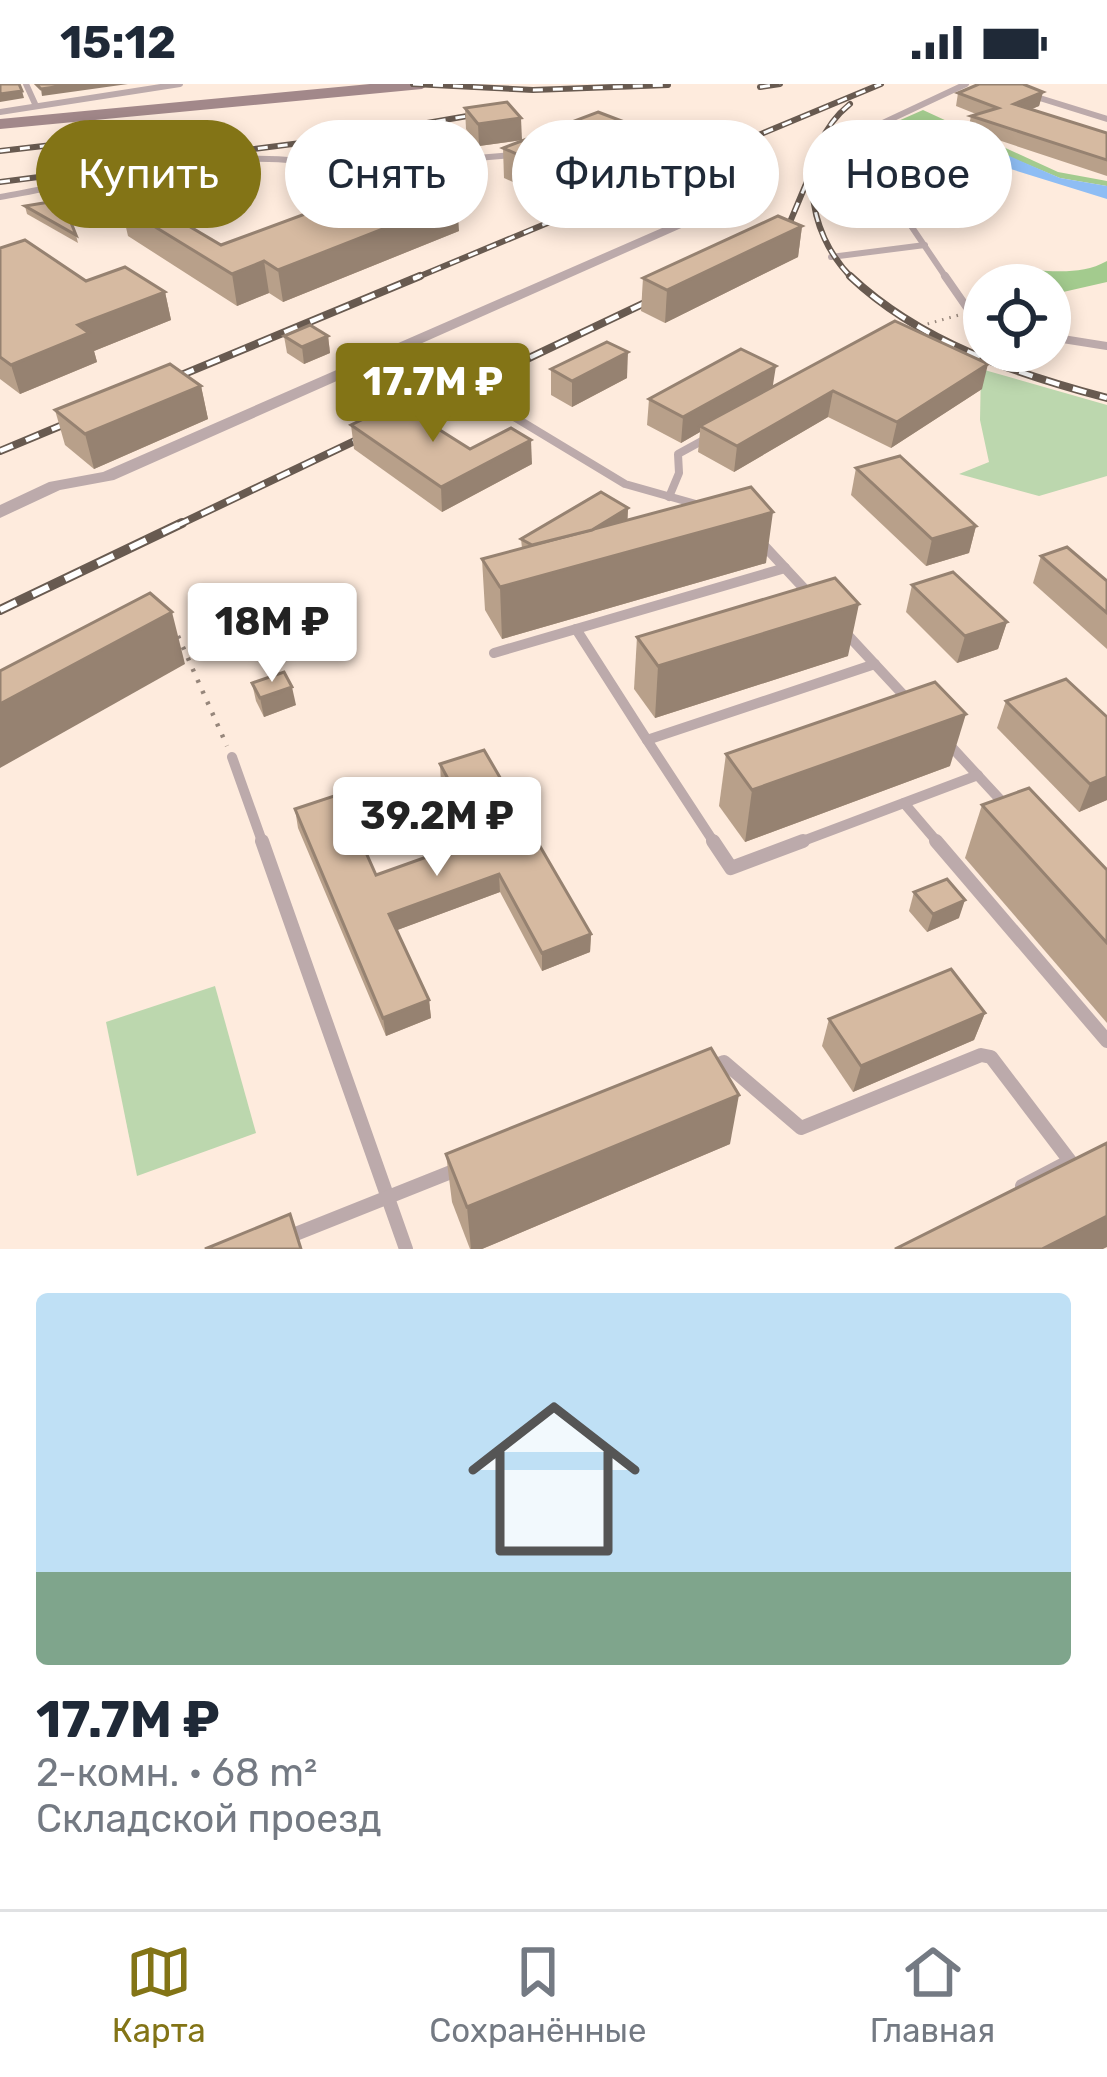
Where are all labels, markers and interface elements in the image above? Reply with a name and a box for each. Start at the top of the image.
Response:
text: 15:12 [60,16,176,69]
chip: Купить [36,120,261,228]
chip: Снять [285,120,488,228]
chip: Фильтры [512,120,779,228]
chip: Новое [803,120,1012,228]
map controls [963,264,1071,372]
button: locate [963,264,1071,372]
pin: 17.7M ₽ [322,343,544,445]
text: 17.7M ₽ [363,359,503,405]
pin: 18M ₽ [188,583,356,685]
text: 18M ₽ [215,599,329,645]
pin: 39.2M ₽ [326,777,548,879]
text: 39.2M ₽ [360,793,514,839]
icon: home [446,1371,662,1587]
text: 17.7M ₽ [36,1689,220,1750]
text: 2-комн. · 68 m² [36,1750,317,1796]
text: Складской проезд [36,1796,382,1842]
tab: Карта [112,1939,206,2050]
tab: Сохранённые [429,1939,646,2050]
tab: Главная [870,1939,995,2050]

